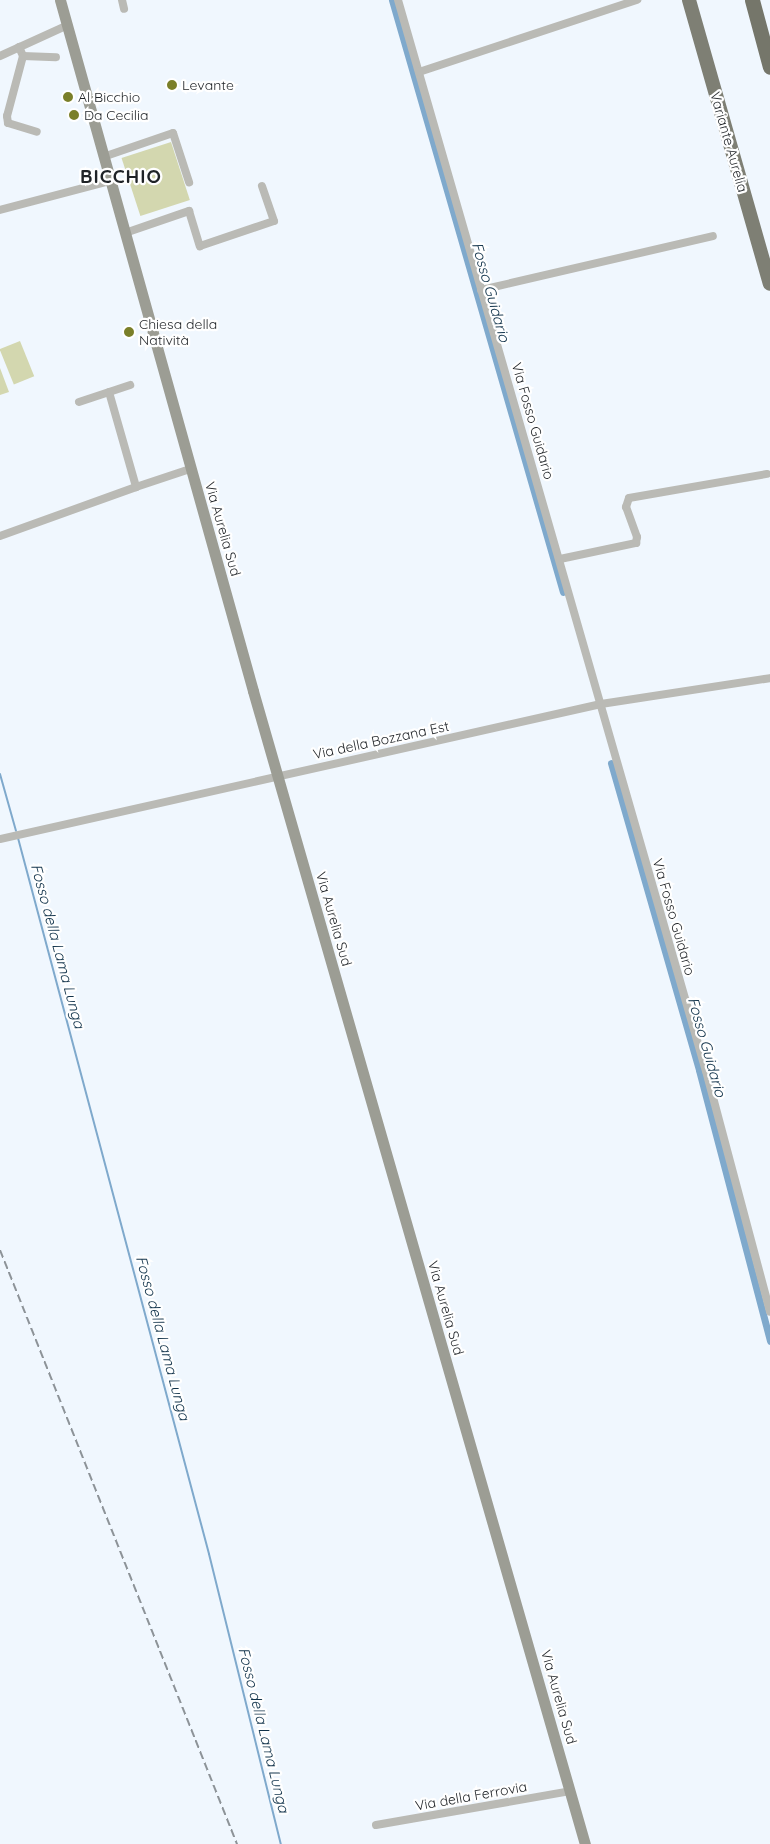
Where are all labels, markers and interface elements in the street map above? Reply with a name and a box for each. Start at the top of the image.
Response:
place label: Levante [182,77,234,93]
marker: Levante [166,79,178,91]
place label: Al Bicchio [78,89,140,105]
street label: Variante Aurelia [707,90,751,194]
marker: Al Bicchio [62,91,74,103]
place label: Da Cecilia [84,107,148,123]
marker: Da Cecilia [68,109,80,121]
district label: BICCHIO [79,166,163,188]
water label: Fosso Guidario [468,240,514,344]
place label: Chiesa della Natività [139,316,217,348]
marker: Chiesa della Natività [123,326,135,338]
street label: Via Fosso Guidario [508,361,558,481]
street label: Via Aurelia Sud [202,480,244,578]
street label: Via della Bozzana Est [311,717,451,763]
street label: Via Fosso Guidario [649,857,699,977]
water label: Fosso della Lama Lunga [27,862,89,1030]
street label: Via Aurelia Sud [313,870,355,968]
water label: Fosso Guidario [684,995,730,1099]
water label: Fosso della Lama Lunga [132,1254,194,1422]
street label: Via Aurelia Sud [425,1259,467,1357]
water label: Fosso della Lama Lunga [235,1645,293,1815]
street label: Via Aurelia Sud [538,1648,580,1746]
street label: Via della Ferrovia [414,1778,528,1814]

